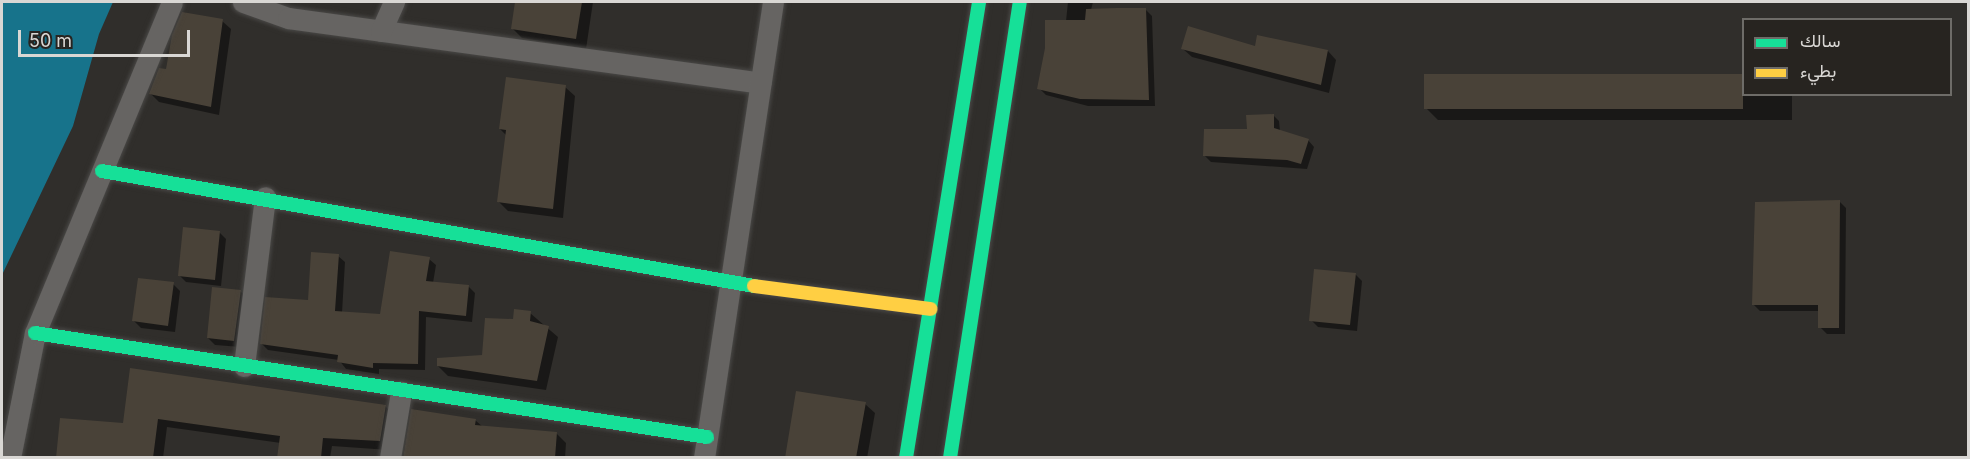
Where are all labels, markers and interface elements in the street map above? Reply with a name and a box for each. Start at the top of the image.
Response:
scale bar [21,18,194,56]
legend [1742,18,1952,96]
text: 50 m [29,30,72,51]
text: سالك [1800,30,1840,51]
text: بطيء [1800,60,1836,81]

